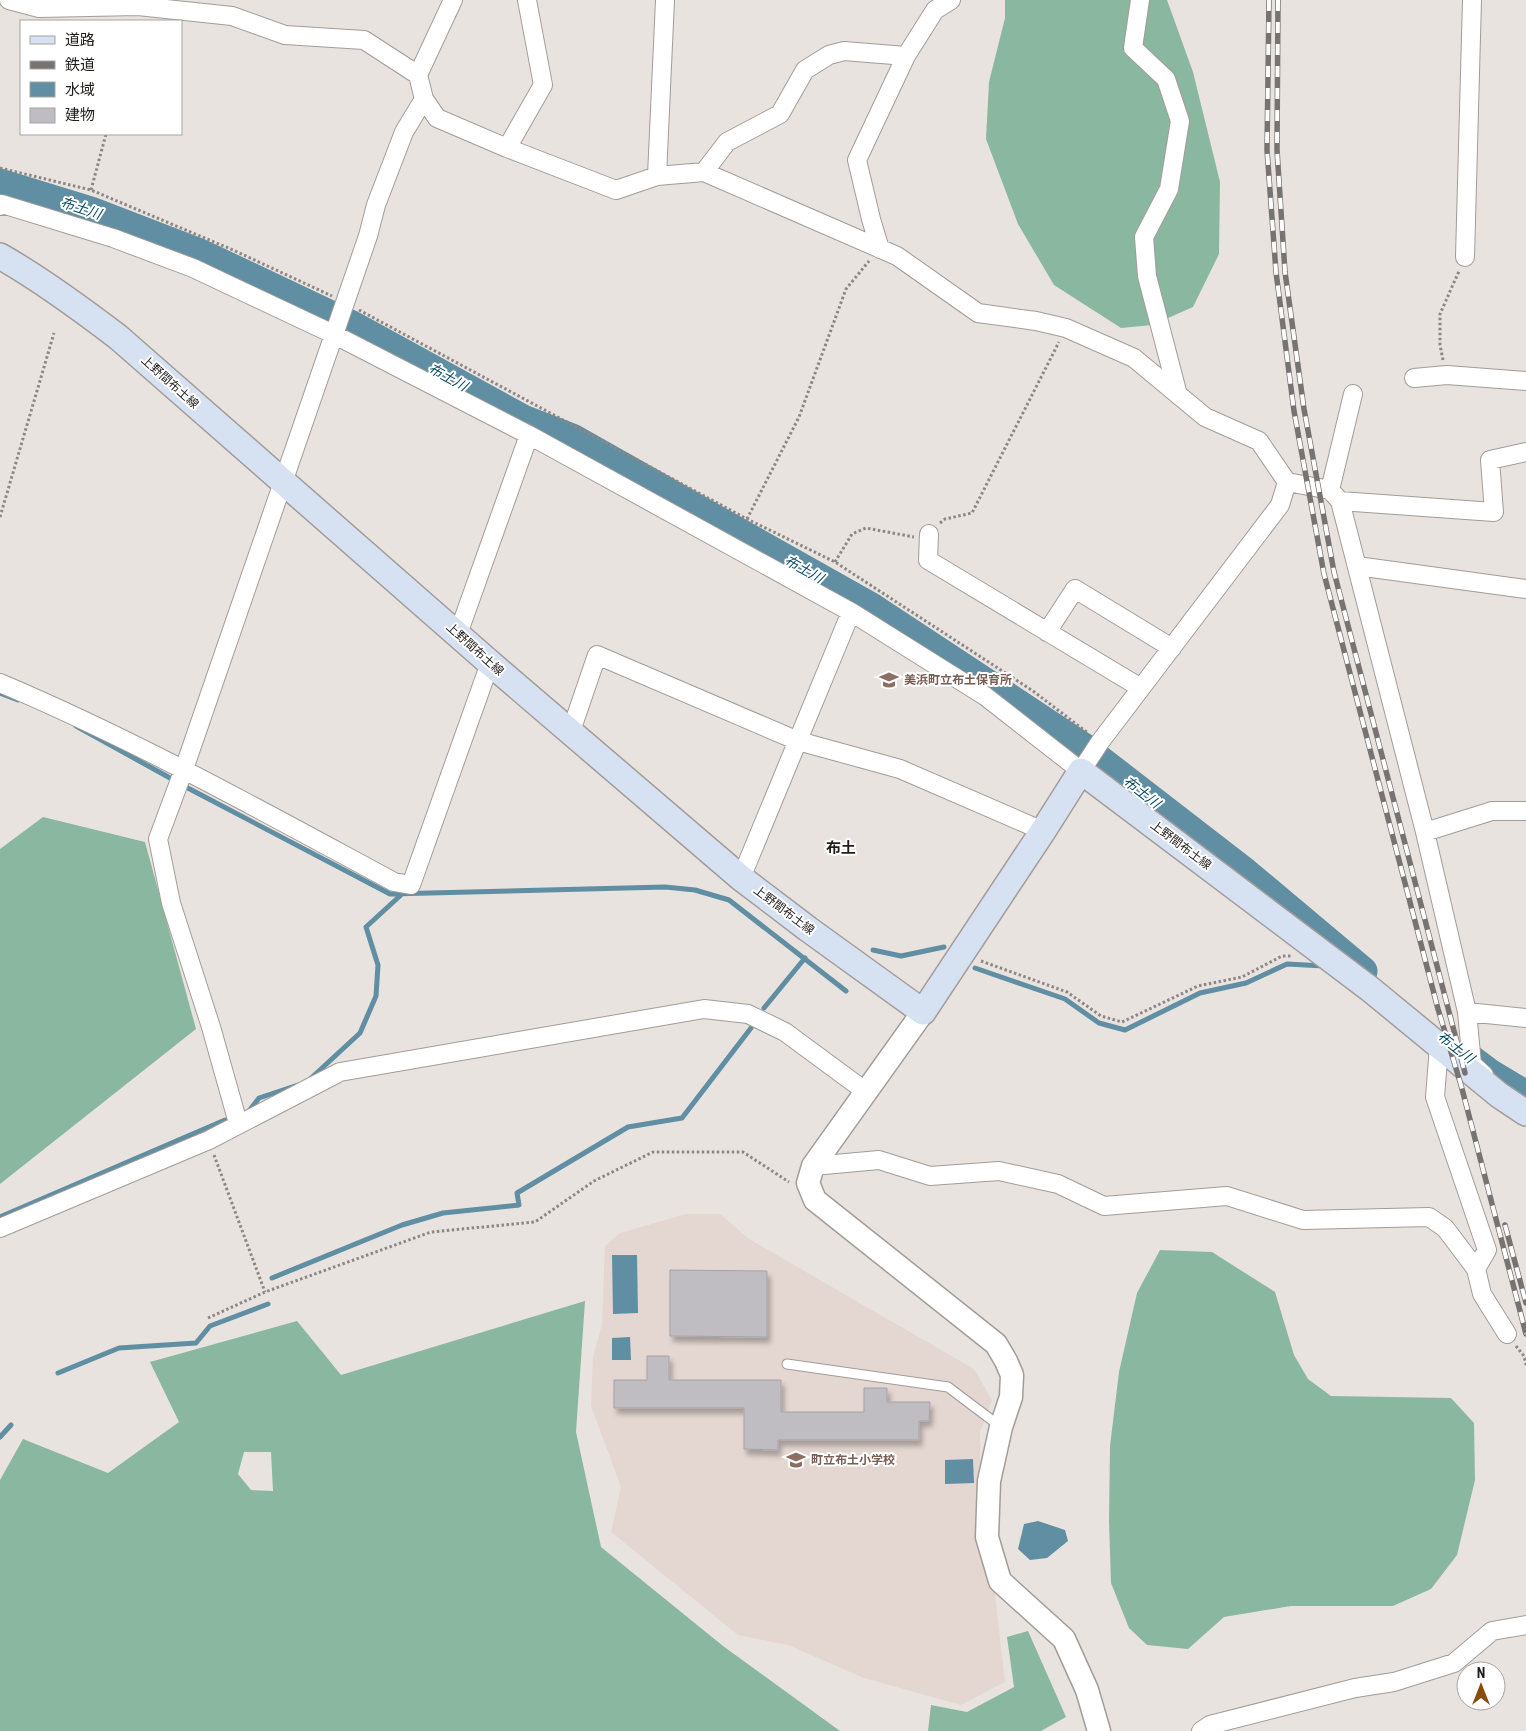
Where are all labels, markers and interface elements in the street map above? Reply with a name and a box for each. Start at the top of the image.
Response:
legend [20,20,182,135]
text: 道路 [65,31,95,49]
text: 鉄道 [65,56,95,74]
text: 水域 [65,81,95,99]
text: 建物 [65,106,95,124]
water label: 布土川 [59,194,105,223]
street label: 上野間布土線 [139,353,201,411]
water label: 布土川 [426,360,472,395]
water label: 布土川 [782,552,828,587]
street label: 上野間布土線 [444,620,506,678]
school or university icon: 美浜町立布土保育所 [878,669,900,691]
place label: 美浜町立布土保育所 [904,673,1012,687]
water label: 布土川 [1121,773,1165,812]
street label: 上野間布土線 [1148,818,1214,872]
district label: 布土 [826,839,856,857]
street label: 上野間布土線 [751,883,817,937]
water label: 布土川 [1435,1028,1479,1067]
school or university icon: 町立布土小学校 [785,1449,807,1471]
place label: 町立布土小学校 [811,1453,895,1467]
north arrow [1456,1661,1506,1711]
text: N [1477,1665,1485,1681]

